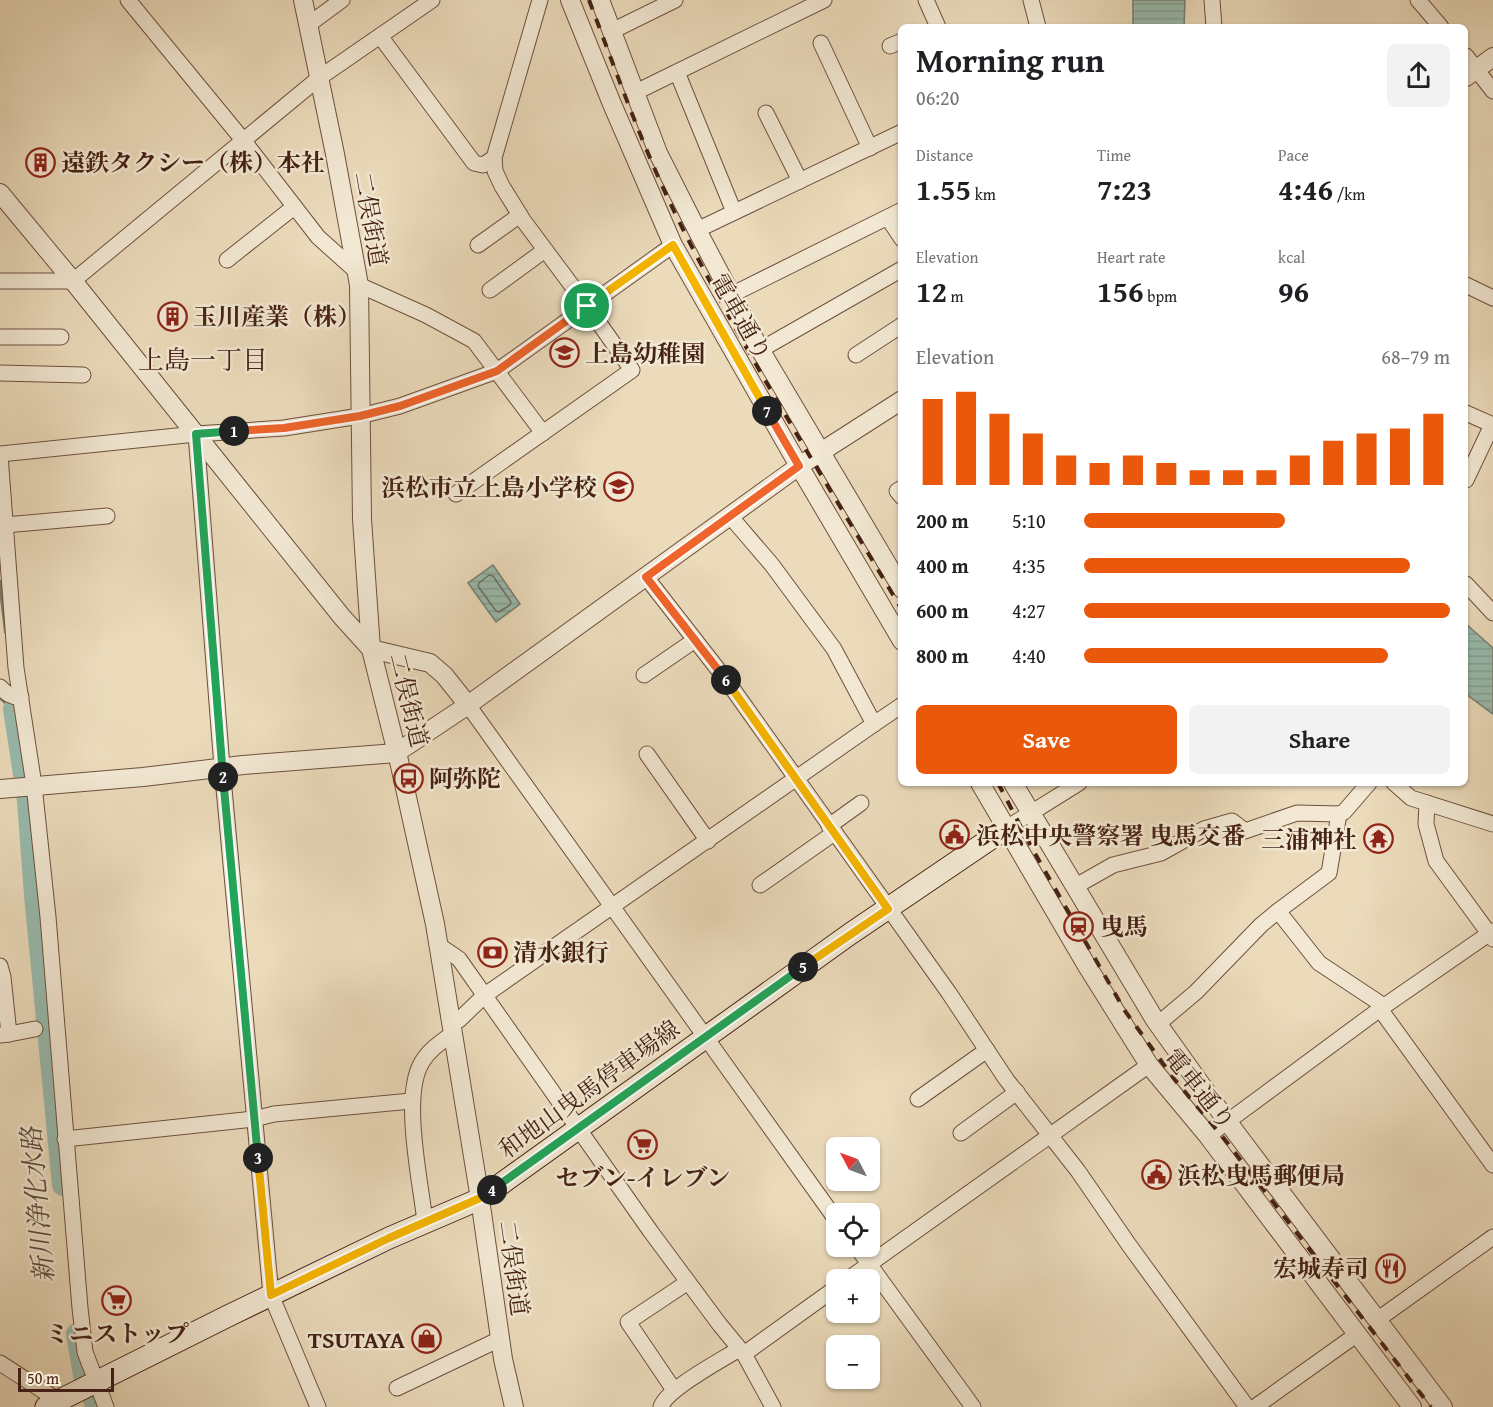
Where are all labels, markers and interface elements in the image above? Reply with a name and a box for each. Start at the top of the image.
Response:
text: Morning run [916,36,1105,84]
button: share [1387,44,1450,107]
text: 06:20 [916,83,959,112]
text: Distance [916,143,973,167]
text: Time [1097,143,1131,167]
text: Pace [1278,143,1309,167]
place label: 遠鉄タクシー（株）本社 [61,145,325,180]
building icon: 遠鉄タクシー（株）本社 [24,146,56,178]
text: 1.55 [916,167,971,211]
text: 7:23 [1097,167,1152,211]
text: 4:46 [1278,167,1333,211]
street label: 二俣街道 [345,169,397,269]
text: km [971,182,996,206]
text: /km [1333,182,1365,206]
text: Elevation [916,245,979,269]
text: Heart rate [1097,245,1166,269]
text: kcal [1278,245,1305,269]
street label: 電車通り [702,267,780,367]
text: 12 [916,269,947,313]
text: 156 [1097,269,1144,313]
text: 96 [1278,269,1309,313]
pin [561,280,612,331]
text: m [947,284,964,308]
text: bpm [1144,284,1177,308]
icon: arrive [570,289,603,322]
place label: 玉川産業（株） [193,299,361,334]
building icon: 玉川産業（株） [156,300,188,332]
place label: 上島幼稚園 [585,336,705,371]
school or university icon: 上島幼稚園 [548,337,580,369]
district label: 上島一丁目 [138,340,268,379]
text: Elevation [916,342,994,371]
text: 68–79 m [1381,342,1450,371]
pin: 7 [752,396,782,426]
text: 7 [763,399,771,423]
pin: 1 [219,416,249,446]
text: 1 [230,419,238,443]
place label: 浜松市立上島小学校 [381,470,597,505]
school or university icon: 浜松市立上島小学校 [602,471,634,503]
text: 200 m [916,506,969,535]
text: 5:10 [1012,506,1046,535]
text: 400 m [916,551,969,580]
text: 4:35 [1012,551,1046,580]
text: 600 m [916,596,969,625]
text: 4:27 [1012,596,1046,625]
text: 800 m [916,641,969,670]
text: 4:40 [1012,641,1046,670]
street label: 二俣街道 [380,649,438,751]
pin: 6 [711,665,741,695]
text: 6 [722,668,730,692]
button: Save [916,705,1177,774]
button: Share [1189,705,1450,774]
place label: 阿弥陀 [429,761,501,796]
pin: 2 [208,762,238,792]
bus stop icon: 阿弥陀 [392,762,424,794]
text: 2 [219,765,227,789]
place label: 浜松中央警察署 曳馬交番 [976,818,1245,853]
public building icon: 浜松中央警察署 曳馬交番 [939,819,971,851]
place label: 三浦神社 [1261,822,1357,857]
temple icon: 三浦神社 [1362,823,1394,855]
place label: 曳馬 [1100,909,1148,944]
station icon: 曳馬 [1063,910,1095,942]
place label: 清水銀行 [513,935,609,970]
bank icon: 清水銀行 [476,936,508,968]
pin: 5 [788,952,818,982]
text: 5 [799,955,807,979]
street label: 和地山曳馬停車場線 [491,1011,687,1167]
street label: 電車通り [1156,1041,1244,1137]
water label: 新川浄化水路 [11,1124,63,1284]
supermarket icon: セブン-イレブン [627,1128,659,1160]
north arrow [826,1137,880,1191]
map controls [826,1137,880,1389]
pin: 3 [243,1143,273,1173]
text: 3 [254,1146,262,1170]
place label: 浜松曳馬郵便局 [1177,1158,1345,1193]
public building icon: 浜松曳馬郵便局 [1140,1159,1172,1191]
place label: セブン-イレブン [556,1160,730,1195]
pin: 4 [477,1175,507,1205]
text: 4 [488,1178,496,1202]
button: locate [826,1203,880,1257]
street label: 二俣街道 [490,1218,538,1318]
place label: 宏城寿司 [1273,1251,1369,1286]
restaurant icon: 宏城寿司 [1374,1252,1406,1284]
button: + [826,1269,880,1323]
supermarket icon: ミニストップ [101,1284,133,1316]
place label: ミニストップ [45,1316,190,1351]
place label: TSUTAYA [308,1322,406,1357]
shop icon: TSUTAYA [410,1323,442,1355]
button: − [826,1335,880,1389]
scale bar [18,1365,114,1392]
text: 50 m [27,1366,59,1390]

